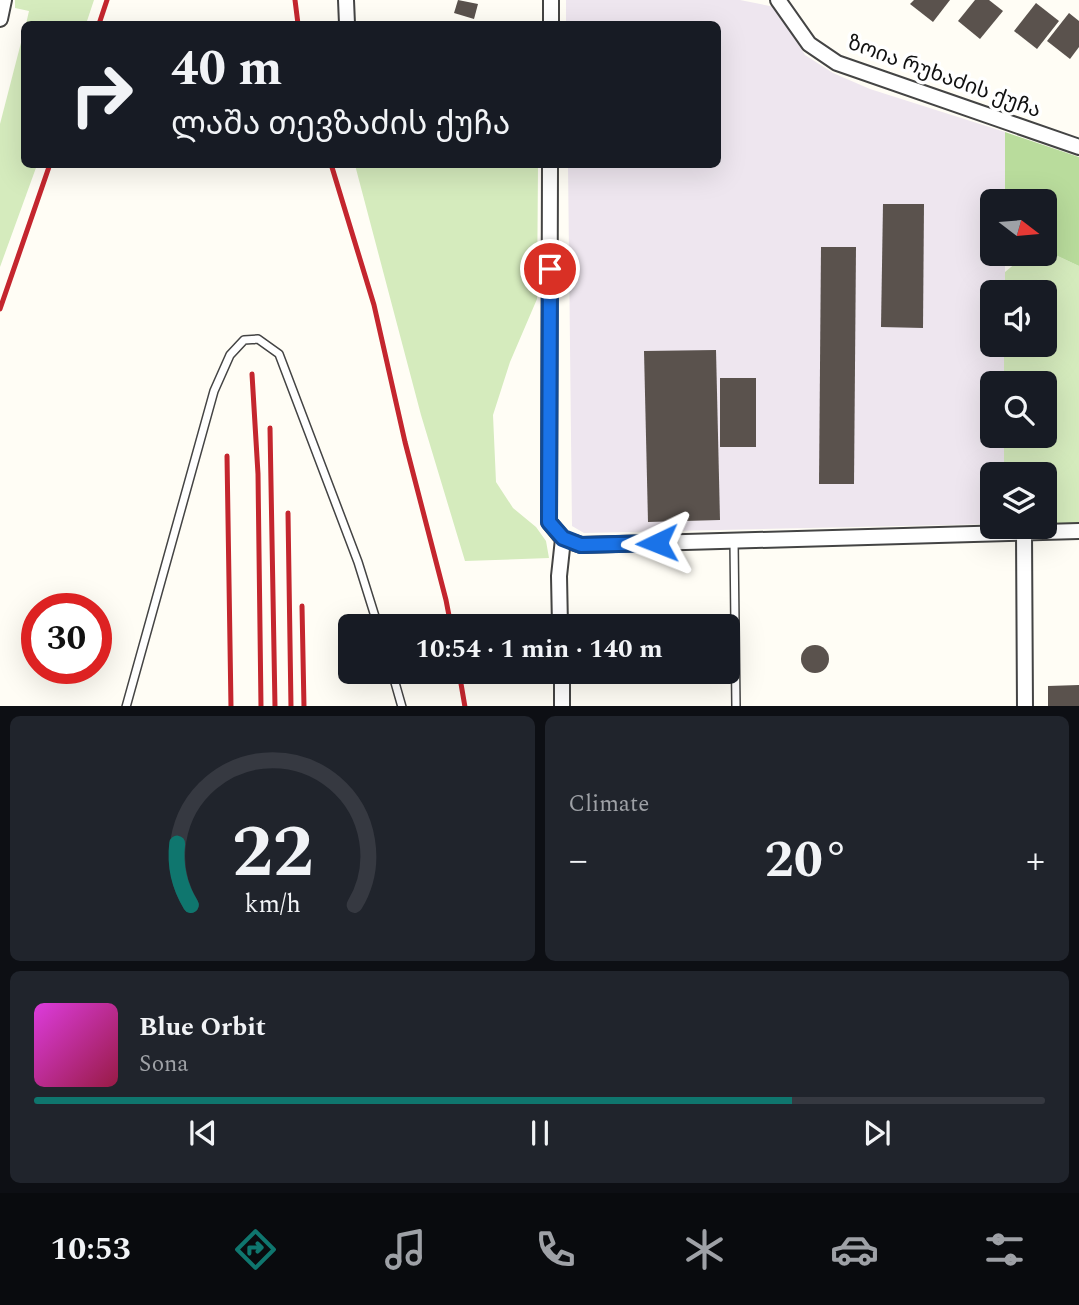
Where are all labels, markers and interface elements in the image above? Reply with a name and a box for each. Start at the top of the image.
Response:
street label: ზოია რუხაძის ქუჩა [843,27,1045,127]
text: 40 m [171,32,282,107]
icon: right [56,49,147,140]
text: ლაშა თევზაძის ქუჩა [171,100,510,149]
north arrow [980,189,1057,266]
map controls [980,189,1057,539]
pin [520,239,580,299]
icon: arrive [531,250,569,288]
button: sound [980,280,1057,357]
button: search [980,371,1057,448]
button: layers [980,462,1057,539]
position arrow [620,506,694,580]
speed limit sign: 30 [21,593,112,684]
text: 10:54 · 1 min · 140 m [415,629,663,669]
text: Climate [569,787,649,822]
text: 22 [231,798,313,909]
text: 20° [765,821,849,900]
text: − [569,832,588,890]
text: + [1026,832,1045,890]
text: km/h [244,885,300,923]
text: Blue Orbit [139,1007,266,1047]
text: Sona [139,1047,189,1082]
icon: previous [184,1114,222,1152]
icon: pause [521,1114,559,1152]
icon: next [858,1114,896,1152]
text: 10:53 [50,1225,131,1274]
icon: directions [231,1225,280,1274]
icon: music [381,1225,430,1274]
icon: phone [531,1225,580,1274]
icon: climate [680,1225,729,1274]
icon: car [830,1225,879,1274]
icon: filters [980,1225,1029,1274]

